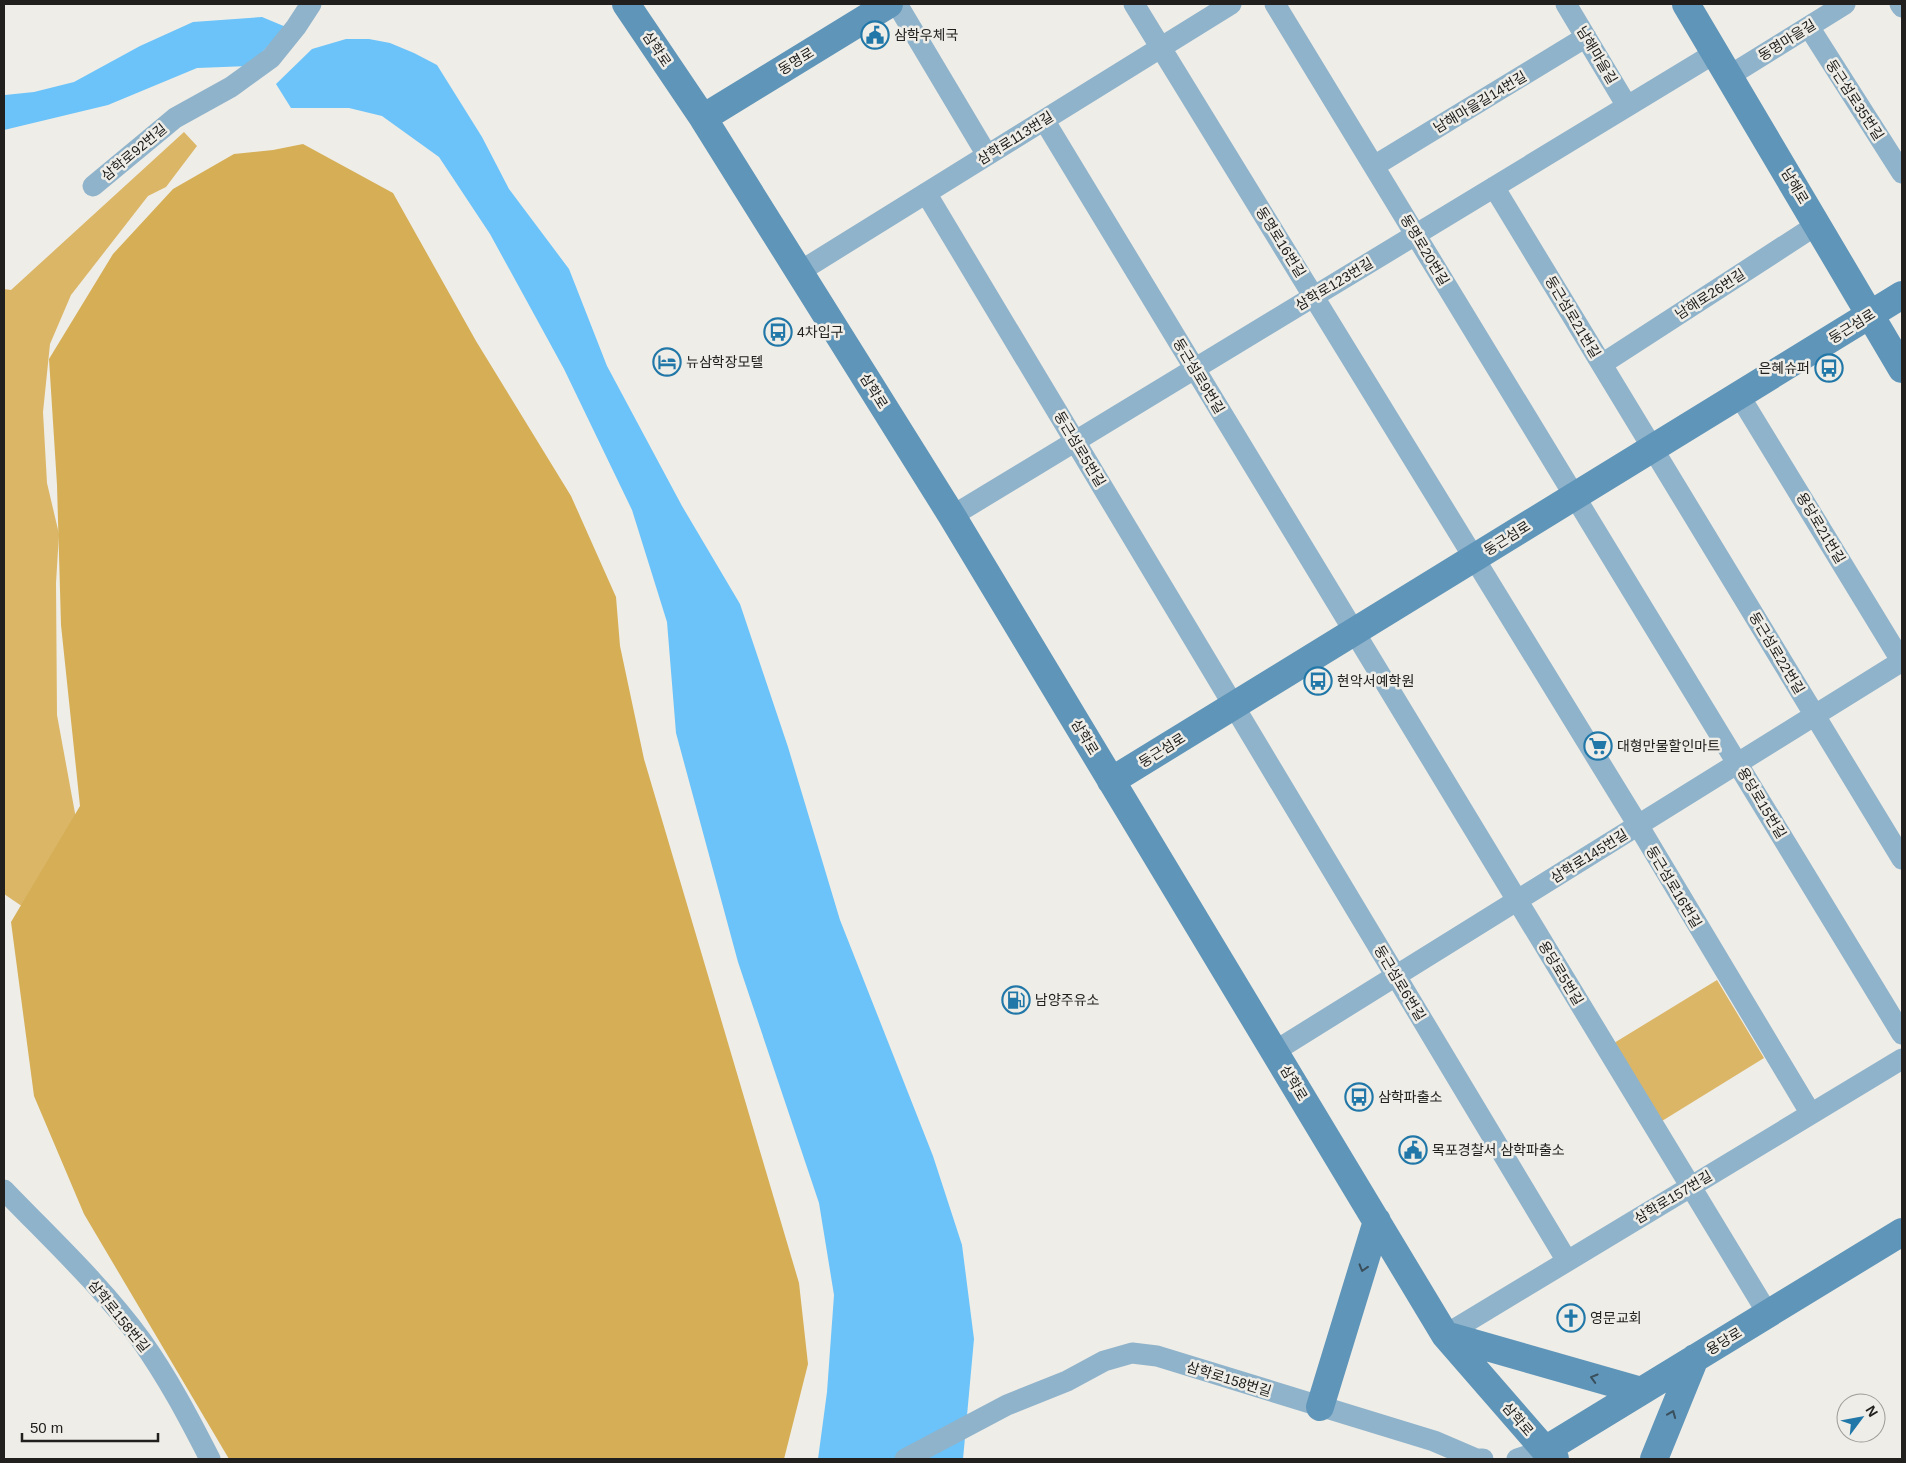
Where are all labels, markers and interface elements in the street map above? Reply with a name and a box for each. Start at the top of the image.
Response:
street label: 동명마을길 [1755,16,1819,64]
public building icon: 삼학우체국 [860,20,890,50]
street label: 남해마을길 [1574,23,1620,87]
place label: 삼학우체국 [894,27,959,43]
street label: 삼학로 [640,29,675,70]
street label: 동명로 [775,44,817,78]
street label: 둥근섬로35번길 [1823,57,1887,143]
street label: 남해마을길14번길 [1431,68,1529,136]
street label: 삼학로113번길 [974,108,1056,168]
street label: 삼학로92번길 [98,120,170,184]
street label: 남해로 [1778,165,1812,207]
street label: 동명로16번길 [1253,204,1309,280]
street label: 동명로20번길 [1398,212,1452,288]
street label: 삼학로123번길 [1292,255,1376,313]
street label: 남해로26번길 [1672,266,1748,322]
street label: 둥근섬로21번길 [1542,273,1604,361]
street label: 둥근섬로 [1826,306,1878,346]
bus stop icon: 4차입구 [763,317,793,347]
place label: 4차입구 [797,324,844,340]
street label: 둥근섬로9번길 [1170,335,1228,417]
hotel icon: 뉴삼학장모텔 [652,347,682,377]
bus stop icon: 은혜슈퍼 [1814,353,1844,383]
place label: 뉴삼학장모텔 [686,354,763,370]
place label: 은혜슈퍼 [1758,360,1810,376]
street label: 삼학로 [857,370,891,412]
street label: 둥근섬로5번길 [1051,408,1109,490]
street label: 용당로21번길 [1794,490,1848,566]
street label: 둥근섬로 [1481,518,1533,558]
street label: 둥근섬로22번길 [1746,609,1808,697]
bus stop icon: 현악서예학원 [1303,666,1333,696]
place label: 현악서예학원 [1337,673,1414,689]
street label: 삼학로 [1068,716,1102,758]
street label: 둥근섬로 [1136,730,1188,770]
supermarket icon: 대형만물할인마트 [1583,731,1613,761]
place label: 대형만물할인마트 [1617,738,1720,754]
street label: 용당로15번길 [1735,765,1789,841]
street label: 삼학로145번길 [1548,826,1630,886]
street label: 둥근섬로16번길 [1643,843,1705,931]
street label: 용당로5번길 [1536,938,1586,1008]
street label: 둥근섬로6번길 [1371,942,1429,1024]
fuel station icon: 남양주유소 [1001,985,1031,1015]
place label: 남양주유소 [1035,992,1100,1008]
street label: 삼학로 [1277,1062,1311,1104]
bus stop icon: 삼학파출소 [1344,1082,1374,1112]
place label: 삼학파출소 [1378,1089,1443,1105]
public building icon: 목포경찰서 삼학파출소 [1398,1135,1428,1165]
place label: 목포경찰서 삼학파출소 [1432,1142,1565,1158]
street label: 삼학로157번길 [1631,1168,1715,1226]
one-way arrow [1358,1263,1368,1272]
street label: 삼학로158번길 [85,1277,153,1355]
church icon: 영문교회 [1556,1303,1586,1333]
place label: 영문교회 [1590,1310,1642,1326]
street label: 용당로 [1703,1324,1745,1358]
street label: 삼학로158번길 [1185,1359,1273,1399]
one-way arrow [1590,1373,1599,1383]
north arrow [1836,1393,1886,1443]
street label: 삼학로 [1499,1399,1537,1439]
text: N [1863,1403,1881,1420]
scale bar [22,1410,159,1442]
one-way arrow [1666,1410,1677,1419]
text: 50 m [30,1419,63,1436]

